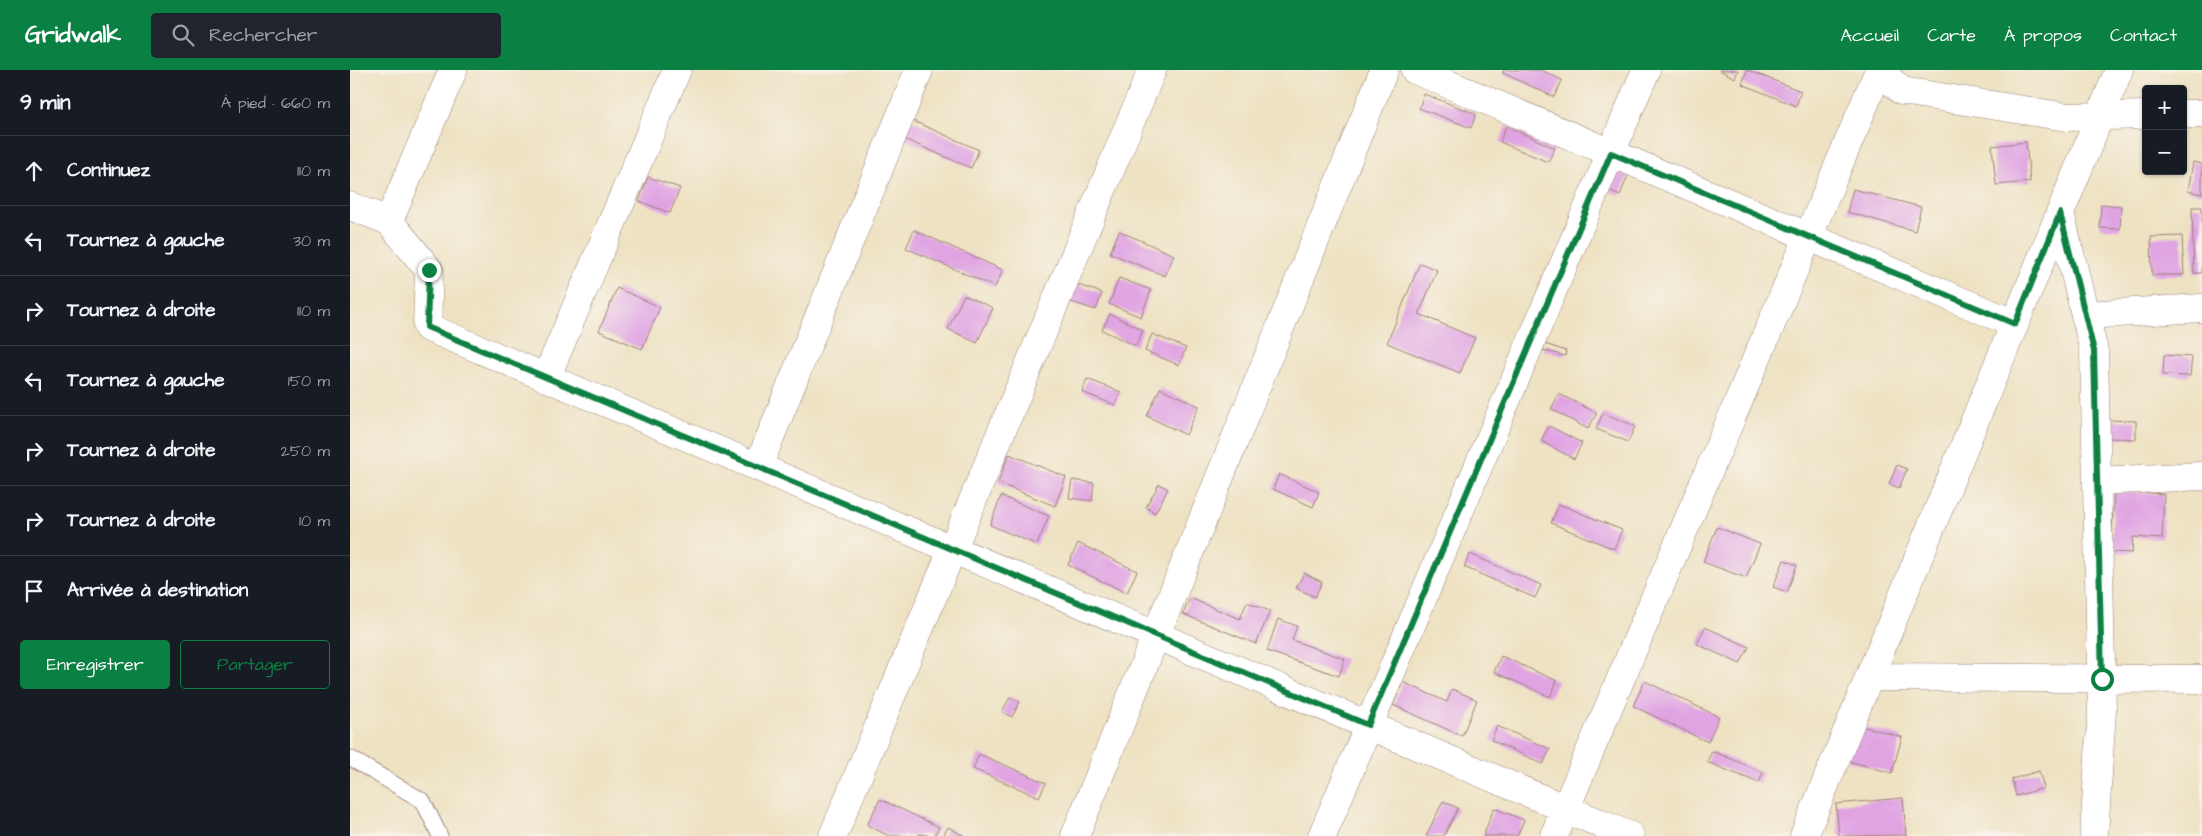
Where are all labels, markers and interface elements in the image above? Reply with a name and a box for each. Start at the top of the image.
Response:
search box [151,13,501,58]
text: Gridwalk [25,18,121,52]
icon: search [169,21,197,49]
text: Rechercher [209,22,317,49]
text: Accueil [1840,23,1899,48]
text: Carte [1927,23,1976,48]
text: À propos [2004,23,2082,48]
text: Contact [2110,23,2177,48]
map controls [2142,85,2187,175]
button: + [2142,85,2187,130]
text: 9 min [20,88,70,117]
text: À pied · 660 m [221,92,330,114]
button: − [2142,130,2187,175]
icon: ahead [20,157,48,185]
text: Continuez [67,157,150,184]
text: 110 m [297,160,330,182]
icon: left [20,227,48,255]
text: Tournez à gauche [67,227,225,254]
text: 30 m [293,230,330,252]
route end [418,259,441,282]
icon: right [20,297,48,325]
text: Tournez à droite [67,297,215,324]
text: 110 m [297,300,330,322]
icon: left [20,367,48,395]
text: Tournez à gauche [67,367,225,394]
text: 150 m [288,370,330,392]
icon: right [20,437,48,465]
text: Tournez à droite [67,437,215,464]
text: 250 m [281,440,330,462]
icon: right [20,507,48,535]
text: Tournez à droite [67,507,215,534]
text: 10 m [299,510,330,532]
icon: arrive [20,577,48,605]
text: Arrivée à destination [67,577,248,604]
button: Enregistrer [20,640,170,689]
button: Partager [180,640,330,689]
route start [2091,668,2114,691]

